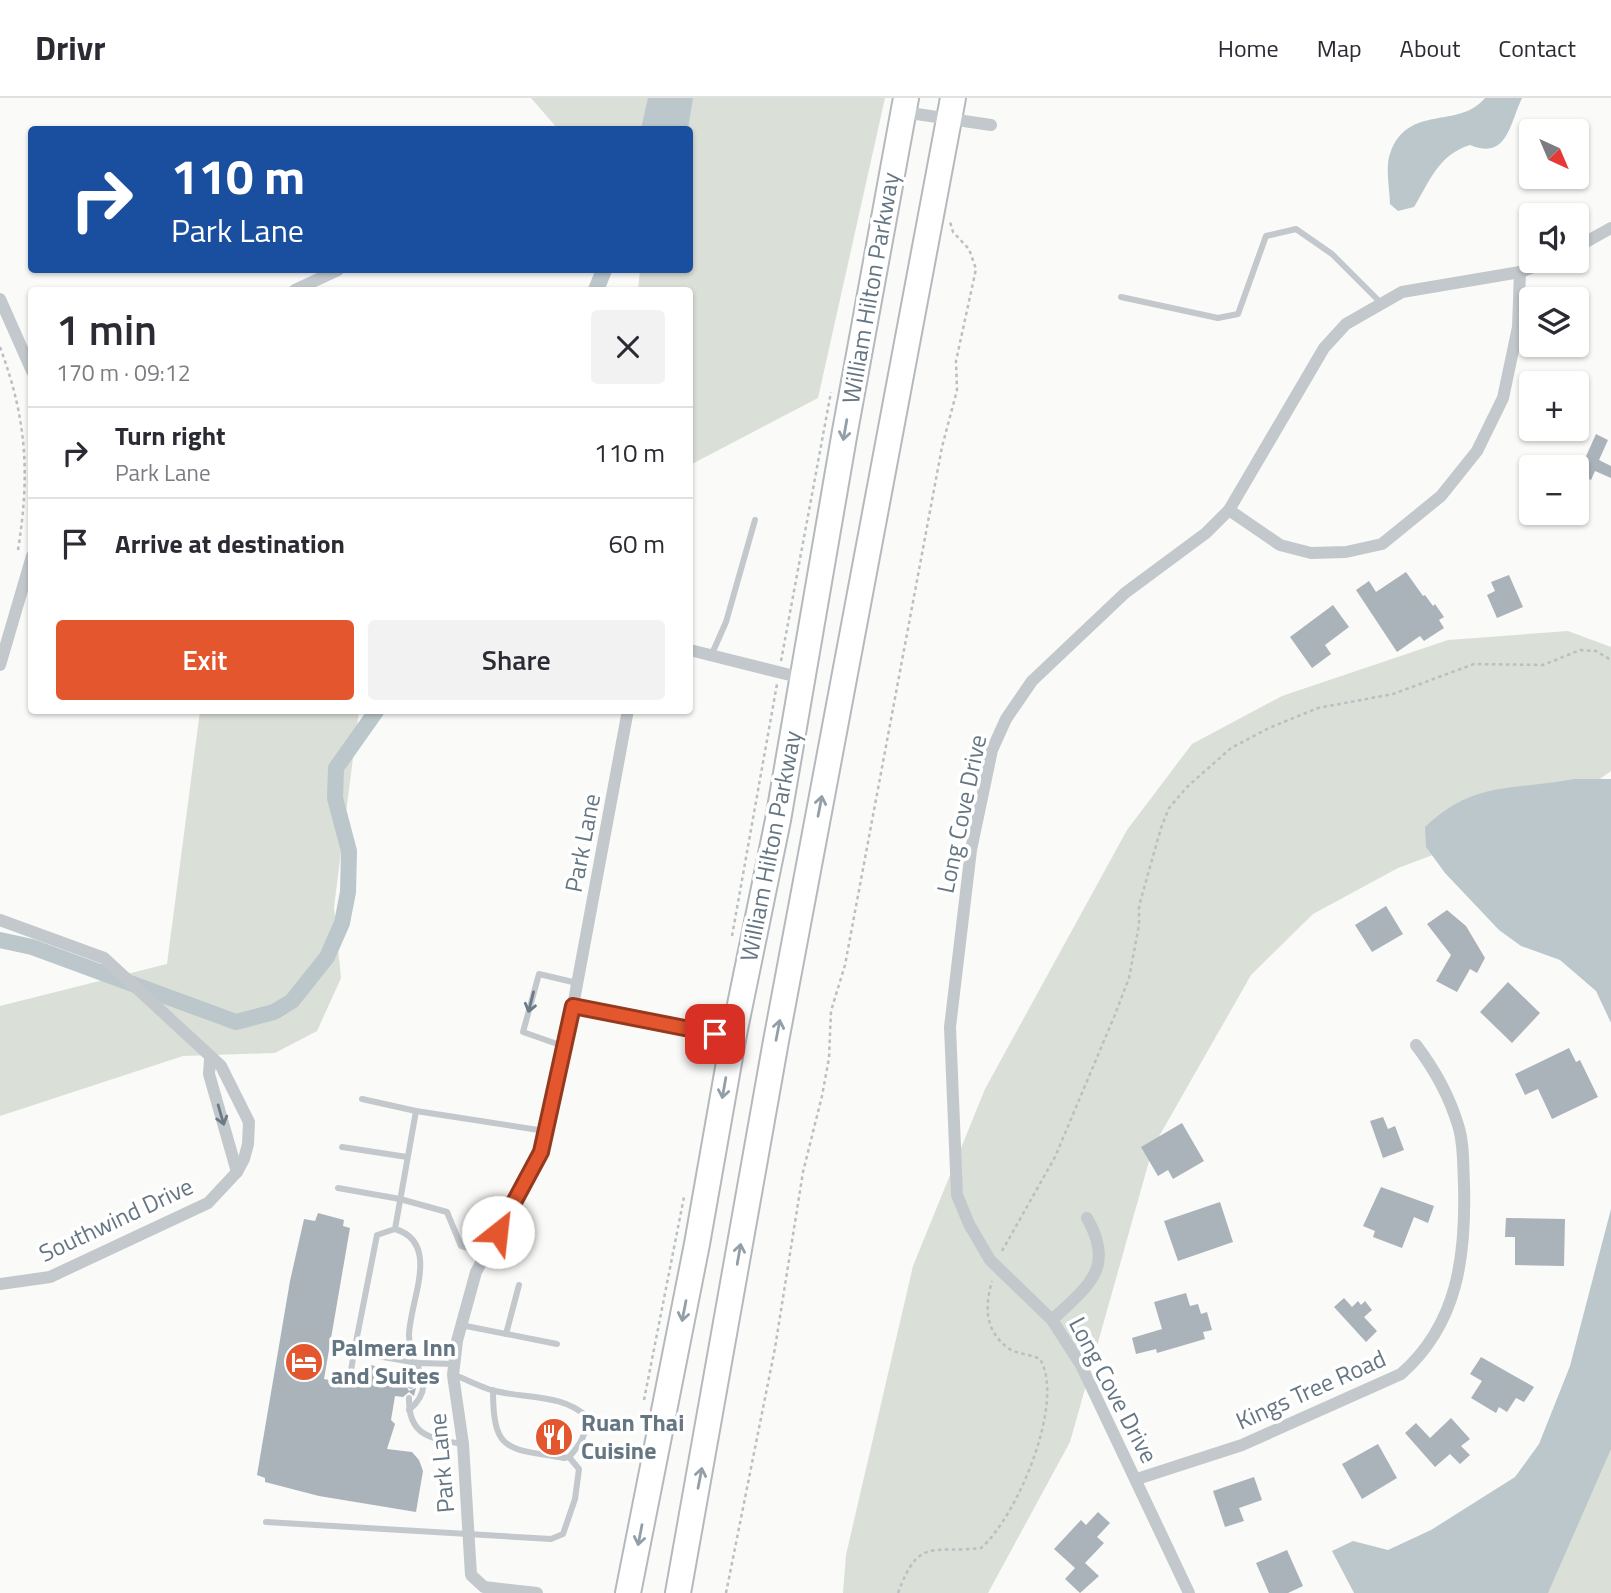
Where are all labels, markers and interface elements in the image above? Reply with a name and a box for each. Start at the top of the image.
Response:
text: Drivr [35,23,106,73]
text: Home [1218,30,1279,66]
text: Map [1317,30,1362,66]
text: About [1400,30,1460,66]
text: Contact [1498,30,1576,66]
north arrow [1519,119,1589,189]
map controls [1519,119,1589,525]
text: 110 m [171,138,305,213]
icon: right [56,154,147,245]
street label: William Hilton Parkway [832,169,908,406]
button: sound [1519,203,1589,273]
text: Park Lane [171,206,304,254]
button: layers [1519,287,1589,357]
text: 1 min [56,297,157,361]
button: close [591,310,665,384]
text: 170 m · 09:12 [56,355,191,390]
button: + [1519,371,1589,441]
text: Turn right [115,416,226,455]
one-way arrow [838,418,851,441]
text: 110 m [594,433,665,472]
icon: right [56,434,94,472]
text: Park Lane [115,455,211,490]
button: − [1519,455,1589,525]
text: Arrive at destination [115,524,345,563]
text: 60 m [608,524,665,563]
icon: arrive [56,525,94,563]
button: Exit [56,620,354,700]
button: Share [368,620,665,700]
street label: William Hilton Parkway [730,727,810,964]
street label: Long Cove Drive [927,731,995,896]
street label: Park Lane [555,790,609,895]
one-way arrow [814,795,827,818]
one-way arrow [524,990,537,1013]
pin [685,1004,745,1064]
icon: arrive [696,1015,734,1053]
one-way arrow [772,1019,785,1041]
one-way arrow [717,1076,731,1099]
one-way arrow [216,1104,229,1126]
street label: Southwind Drive [33,1168,199,1271]
position arrow [461,1195,535,1269]
one-way arrow [733,1243,746,1266]
one-way arrow [677,1300,690,1322]
street label: Long Cove Drive [1060,1310,1168,1469]
place label: Palmera Inn and Suites [331,1329,456,1393]
street label: Kings Tree Road [1230,1340,1391,1438]
hotel icon: Palmera Inn and Suites [283,1341,325,1383]
place label: Ruan Thai Cuisine [581,1404,684,1468]
street label: Park Lane [419,1412,463,1514]
restaurant icon: Ruan Thai Cuisine [533,1416,575,1458]
one-way arrow [694,1467,708,1490]
one-way arrow [632,1523,646,1546]

